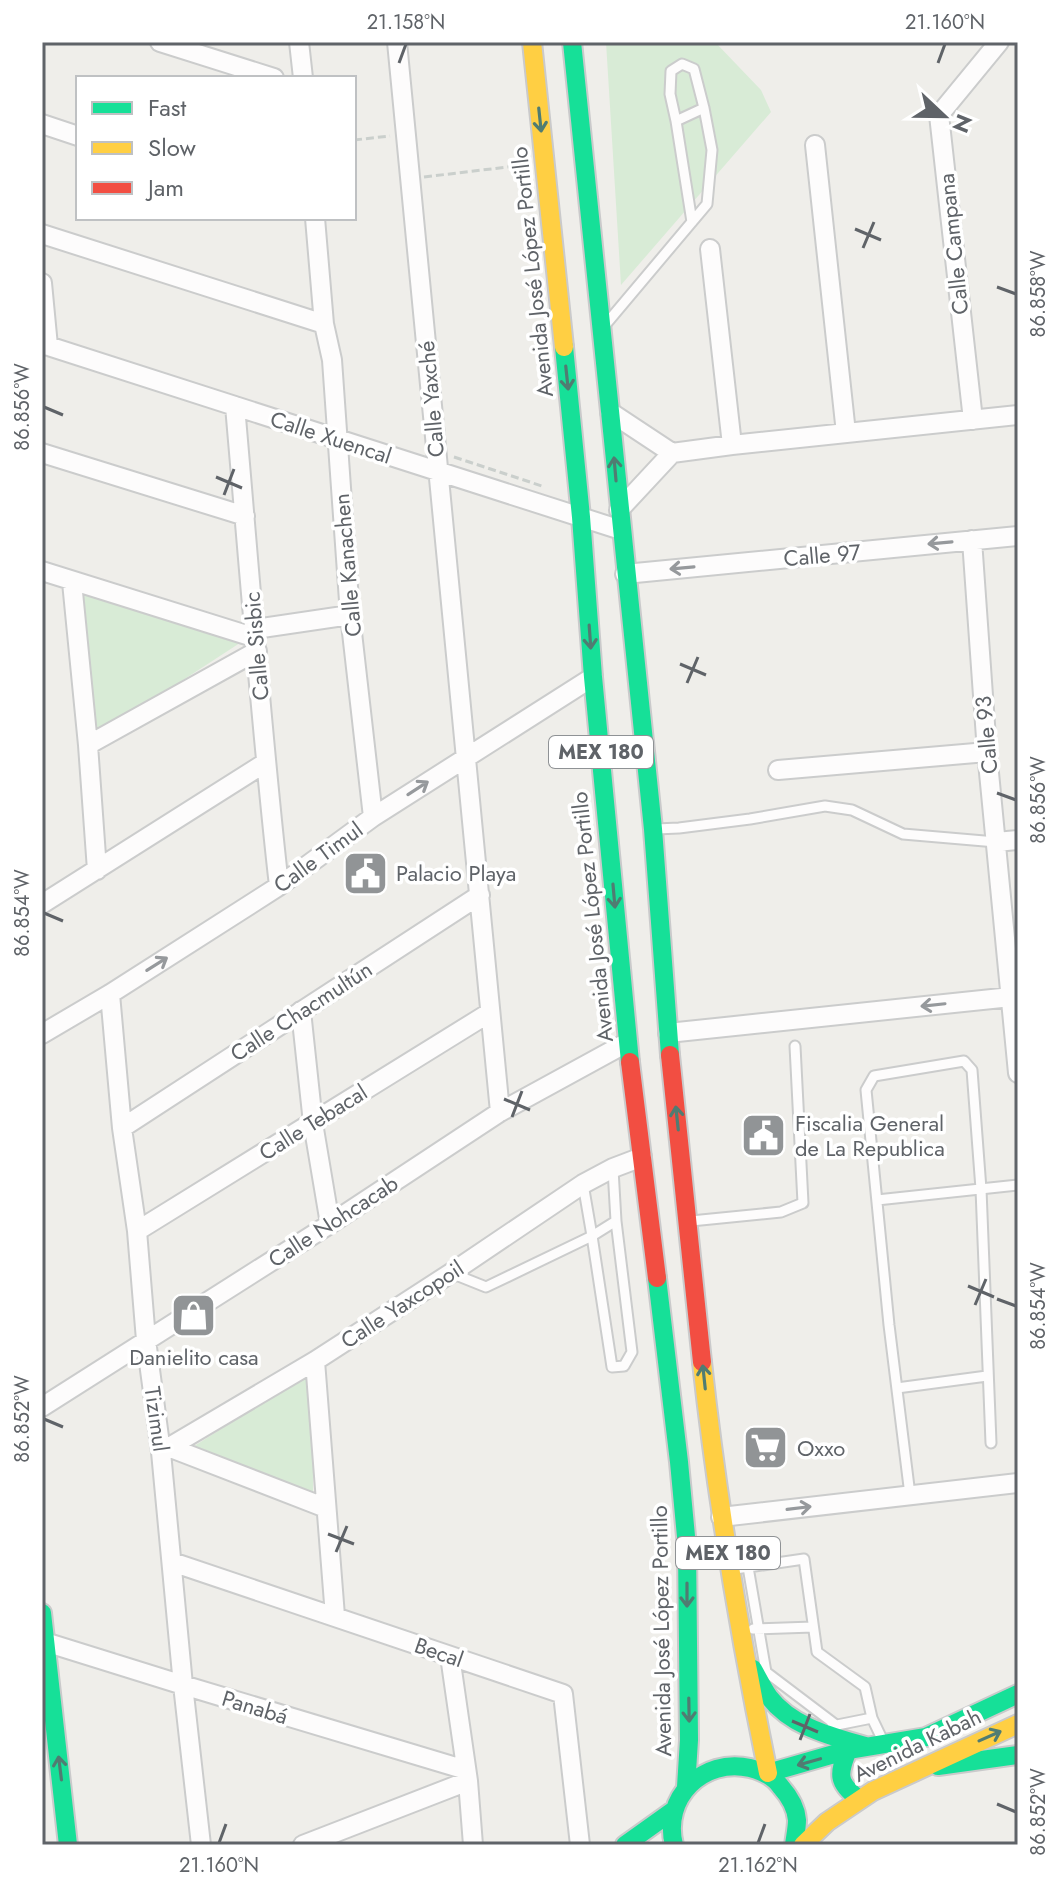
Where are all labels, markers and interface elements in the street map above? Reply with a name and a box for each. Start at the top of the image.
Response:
text: 21.158°N [367,8,445,37]
text: 21.160°N [905,8,985,37]
legend [76,76,356,220]
north arrow [904,76,984,156]
text: Fast [148,90,186,125]
one-way arrow [533,106,548,133]
text: N [944,109,981,138]
text: Slow [148,130,196,165]
street label: Avenida José López Portillo [503,145,561,399]
text: Jam [145,170,184,205]
street label: Calle Campana [930,172,976,316]
text: 86.858°W [1024,250,1053,337]
street label: Calle Yaxché [410,339,452,459]
text: 86.856°W [8,363,37,451]
one-way arrow [559,364,574,391]
street label: Calle Xuencal [266,402,396,472]
one-way arrow [607,457,622,483]
street label: Calle Kanachen [325,492,369,638]
street label: Calle 97 [782,536,862,574]
one-way arrow [927,536,954,551]
one-way arrow [669,561,695,576]
street label: Calle Sisbic [235,590,277,702]
one-way arrow [583,623,598,650]
street label: Calle 93 [967,695,1005,775]
road number: MEX 180 [549,736,653,768]
text: 86.856°W [1024,756,1053,844]
one-way arrow [407,779,429,796]
street label: Avenida José López Portillo [563,790,621,1044]
street label: Calle Timul [267,814,369,900]
public building icon: Palacio Playa [341,849,389,897]
place label: Palacio Playa [396,857,516,889]
text: 86.854°W [8,869,37,957]
one-way arrow [607,882,622,909]
street label: Calle Chacmultún [224,953,378,1069]
one-way arrow [145,956,168,972]
one-way arrow [920,998,947,1013]
street label: Calle Tebacal [253,1076,373,1168]
one-way arrow [669,1106,684,1132]
place label: Fiscalia General de La Republica [795,1107,945,1164]
public building icon: Fiscalia General de La Republica [740,1112,788,1160]
street label: Calle Nohcacab [262,1167,404,1275]
street label: Calle Yaxcopoil [334,1252,470,1356]
text: 86.854°W [1024,1262,1053,1350]
shop icon: Danielito casa [170,1292,218,1340]
place label: Danielito casa [129,1341,259,1373]
one-way arrow [696,1364,711,1391]
text: 86.852°W [8,1375,37,1463]
street label: Tizimul [137,1384,177,1454]
supermarket icon: Oxxo [742,1424,790,1472]
place label: Oxxo [797,1432,845,1464]
one-way arrow [785,1500,812,1515]
street label: Avenida José López Portillo [643,1505,679,1757]
road number: MEX 180 [676,1537,780,1569]
one-way arrow [680,1581,695,1608]
street label: Becal [410,1629,468,1675]
street label: Panabá [218,1682,292,1732]
one-way arrow [681,1696,697,1723]
street label: Avenida Kabah [848,1700,986,1790]
one-way arrow [977,1728,1002,1743]
one-way arrow [52,1755,67,1781]
one-way arrow [796,1755,822,1770]
text: 86.852°W [1024,1768,1053,1856]
text: 21.160°N [179,1851,259,1880]
text: 21.162°N [718,1851,798,1880]

